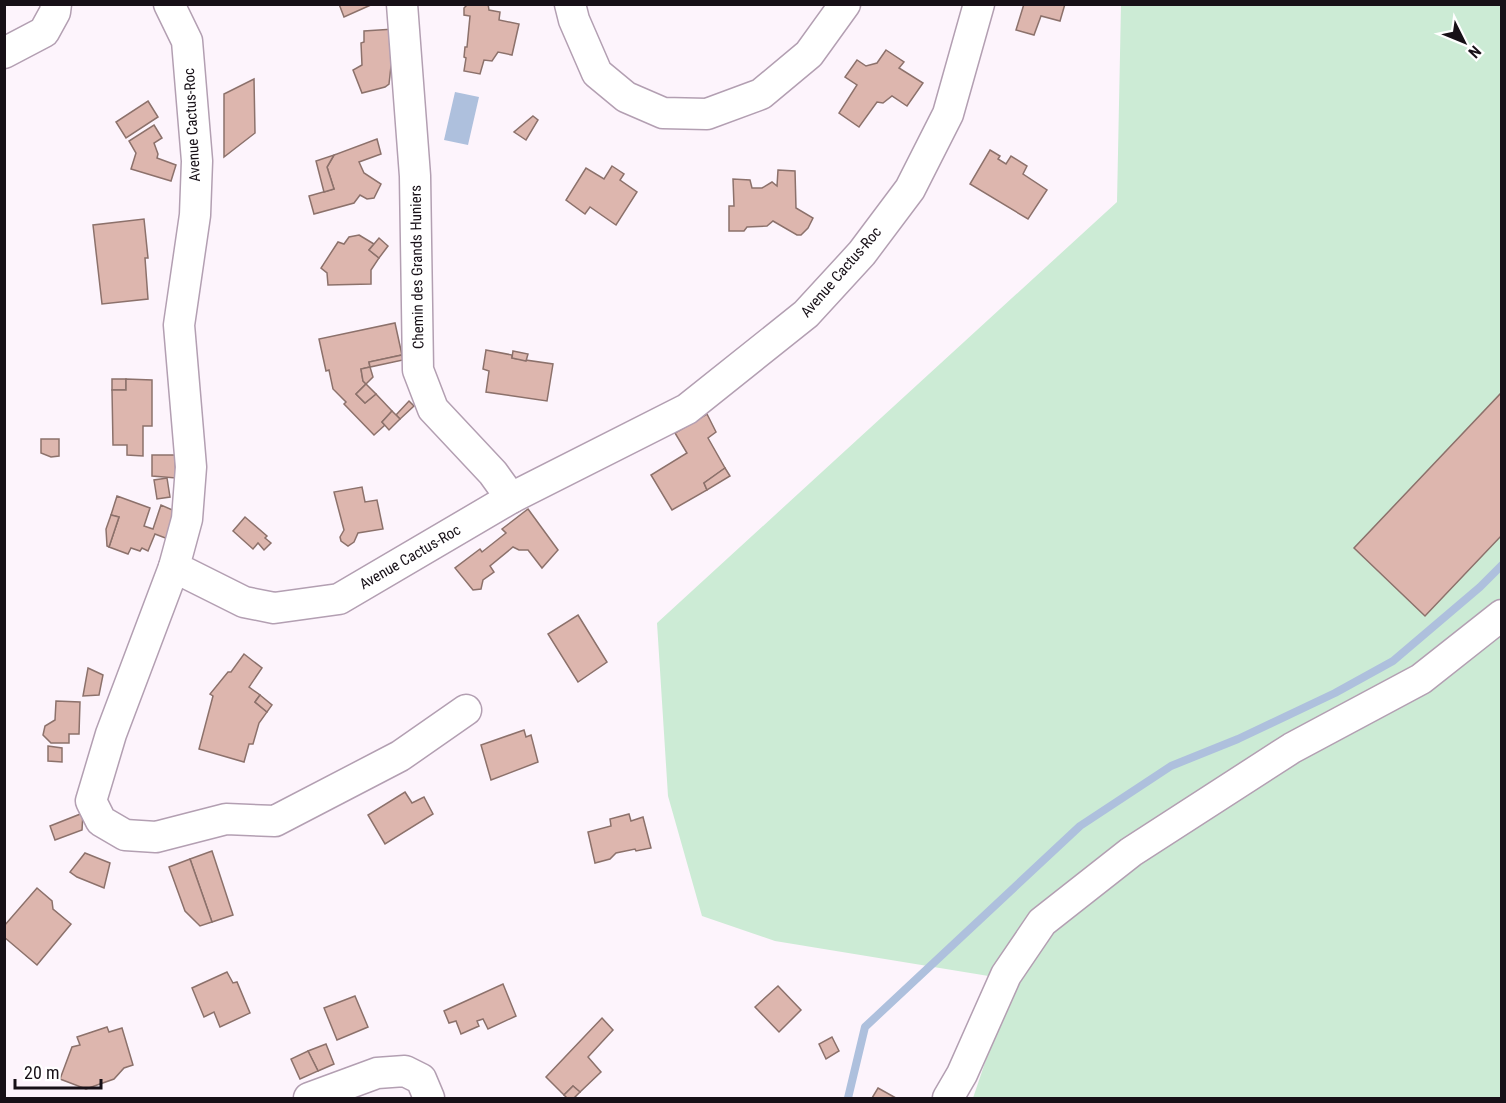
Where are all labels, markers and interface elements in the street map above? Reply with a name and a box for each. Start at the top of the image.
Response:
north arrow [1434,12,1494,72]
text: N [1464,42,1485,62]
street label: Avenue Cactus-Roc [180,68,204,182]
street label: Chemin des Grands Huniers [407,185,427,349]
street label: Avenue Cactus-Roc [797,223,885,321]
street label: Avenue Cactus-Roc [356,521,464,593]
scale bar [15,1052,100,1090]
text: 20 m [24,1062,59,1083]

